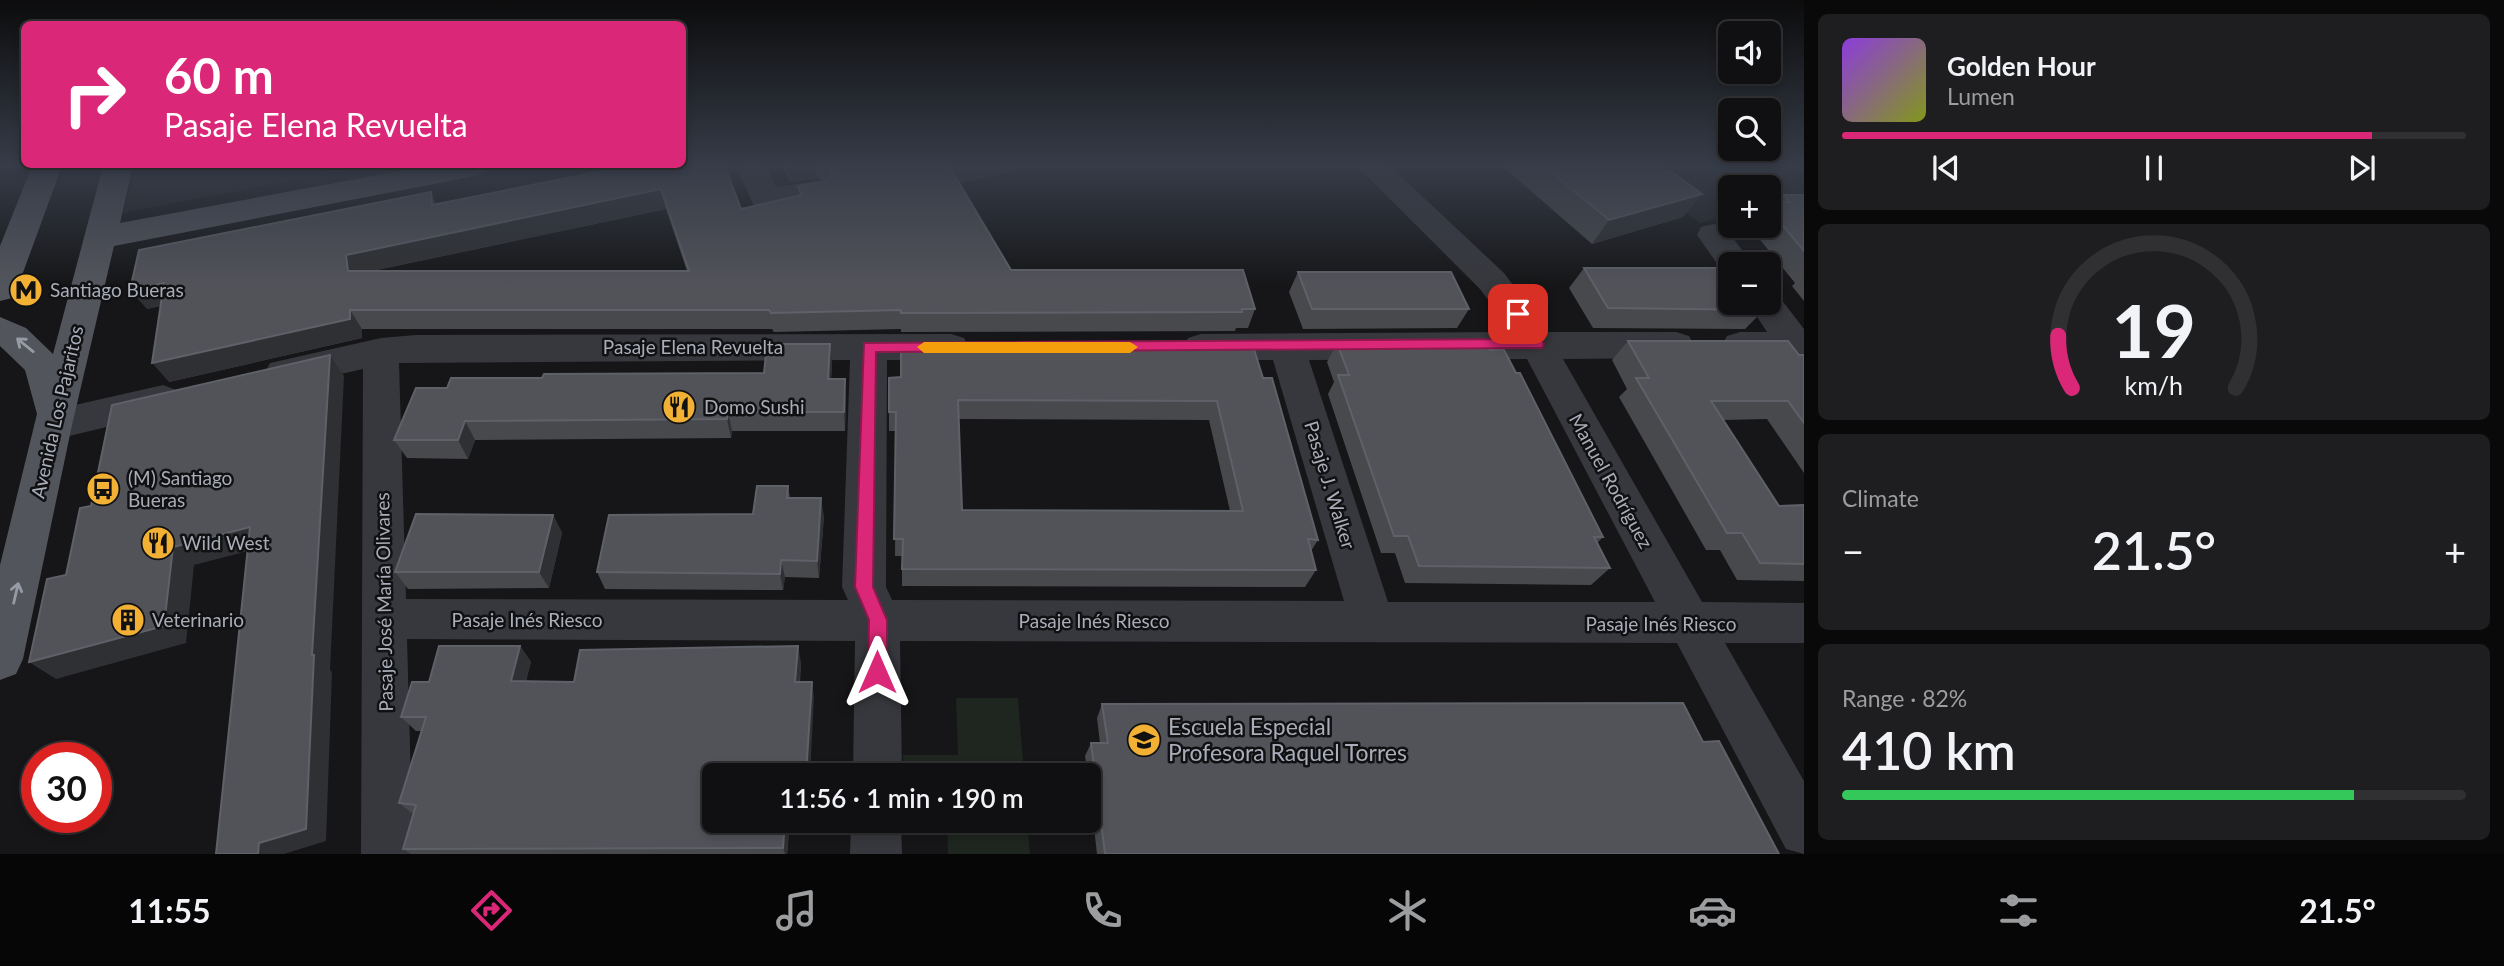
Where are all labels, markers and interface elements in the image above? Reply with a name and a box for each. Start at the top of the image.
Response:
map controls [1718,21,1781,315]
button: sound [1718,21,1781,84]
text: 60 m [164,46,274,104]
icon: right [49,49,140,140]
text: Golden Hour [1947,50,2096,82]
text: Lumen [1947,82,2015,110]
button: search [1718,98,1781,161]
text: Pasaje Elena Revuelta [164,105,468,144]
icon: previous [1927,149,1965,187]
icon: pause [2135,149,2173,187]
icon: next [2343,149,2381,187]
button: + [1718,175,1781,238]
button: − [1718,252,1781,315]
metro station icon: Santiago Bueras [7,271,45,309]
place label: Santiago Bueras [50,278,184,301]
pin [1488,284,1548,344]
text: 19 [2112,286,2196,374]
icon: arrive [1499,295,1537,333]
street label: Avenida Los Pajaritos [25,323,88,500]
street label: Pasaje Elena Revuelta [603,335,783,358]
one-way arrow [16,338,34,353]
text: km/h [2125,370,2183,400]
restaurant icon: Domo Sushi [660,388,698,426]
place label: Domo Sushi [704,395,804,418]
street label: Manuel Rodríguez [1565,409,1658,552]
street label: Pasaje J. Walker [1300,418,1361,552]
place label: (M) Santiago Bueras [128,466,232,511]
bus stop icon: (M) Santiago Bueras [84,470,122,508]
text: Climate [1842,484,1919,512]
street label: Pasaje José María Olivares [370,492,397,712]
text: 21.5° [2092,519,2216,581]
restaurant icon: Wild West [139,524,177,562]
text: − [1842,528,1864,574]
text: + [2444,528,2466,574]
place label: Wild West [182,531,270,554]
one-way arrow [10,582,24,605]
building icon: Veterinario [109,601,147,639]
place label: Veterinario [152,608,244,631]
street label: Pasaje Inés Riesco [452,608,602,631]
street label: Pasaje Inés Riesco [1019,609,1169,632]
street label: Pasaje Inés Riesco [1586,612,1736,635]
position arrow [840,635,914,709]
text: Range · 82% [1842,684,1967,712]
place label: Escuela Especial Profesora Raquel Torres [1168,712,1407,766]
text: 410 km [1842,719,2016,781]
school or university icon: Escuela Especial Profesora Raquel Torres [1125,721,1163,759]
speed limit sign: 30 [21,742,112,833]
text: 11:56 · 1 min · 190 m [779,782,1024,814]
icon: directions [467,886,516,935]
icon: music [772,886,821,935]
icon: phone [1078,886,1127,935]
icon: climate [1383,886,1432,935]
icon: car [1688,886,1737,935]
icon: filters [1994,886,2043,935]
text: 11:55 [128,891,211,930]
text: 21.5° [2299,891,2376,930]

